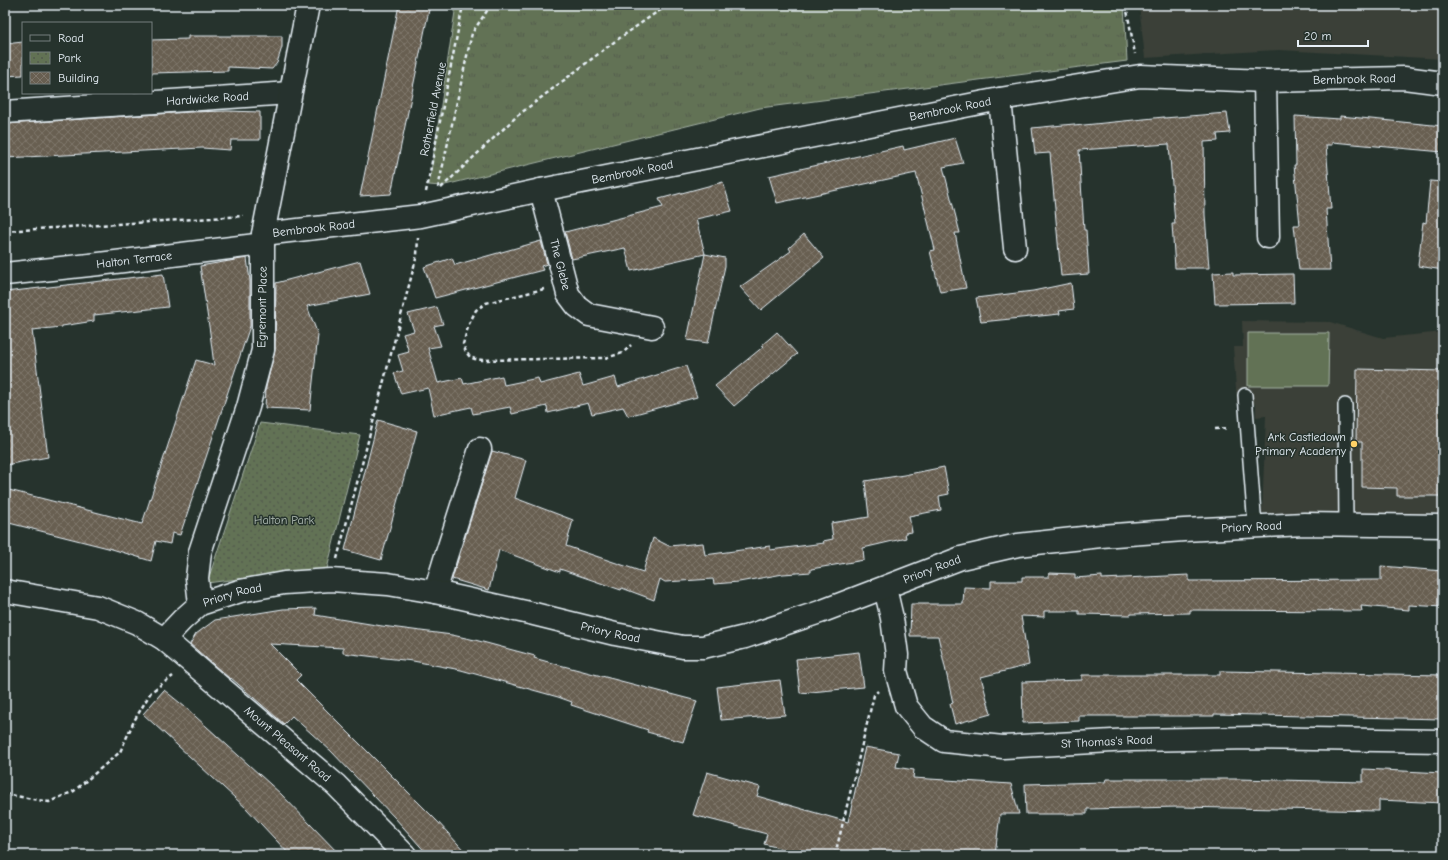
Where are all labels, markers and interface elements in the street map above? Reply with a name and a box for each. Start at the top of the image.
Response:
legend [22,22,152,94]
scale bar [1298,22,1368,48]
text: 20 m [1304,29,1332,43]
text: Road [58,31,84,45]
text: Park [58,51,81,65]
street label: Rotherfield Avenue [417,61,449,157]
text: Building [58,71,99,85]
street label: Bembrook Road [1313,71,1396,87]
street label: Hardwicke Road [166,89,249,108]
street label: Bembrook Road [908,94,992,124]
street label: Bembrook Road [590,157,674,187]
street label: Bembrook Road [272,217,356,240]
street label: The Glebe [547,237,574,292]
street label: Halton Terrace [95,248,173,271]
street label: Egremont Place [254,266,270,348]
place label: Ark Castledown Primary Academy [1255,430,1347,458]
marker: Ark Castledown Primary Academy [1349,439,1359,449]
park label: Halton Park [254,513,314,527]
street label: Priory Road [1221,518,1282,535]
street label: Priory Road [901,552,963,587]
street label: Priory Road [201,580,263,610]
street label: Priory Road [579,619,641,646]
street label: Mount Pleasant Road [241,703,334,785]
street label: St Thomas's Road [1061,733,1153,751]

